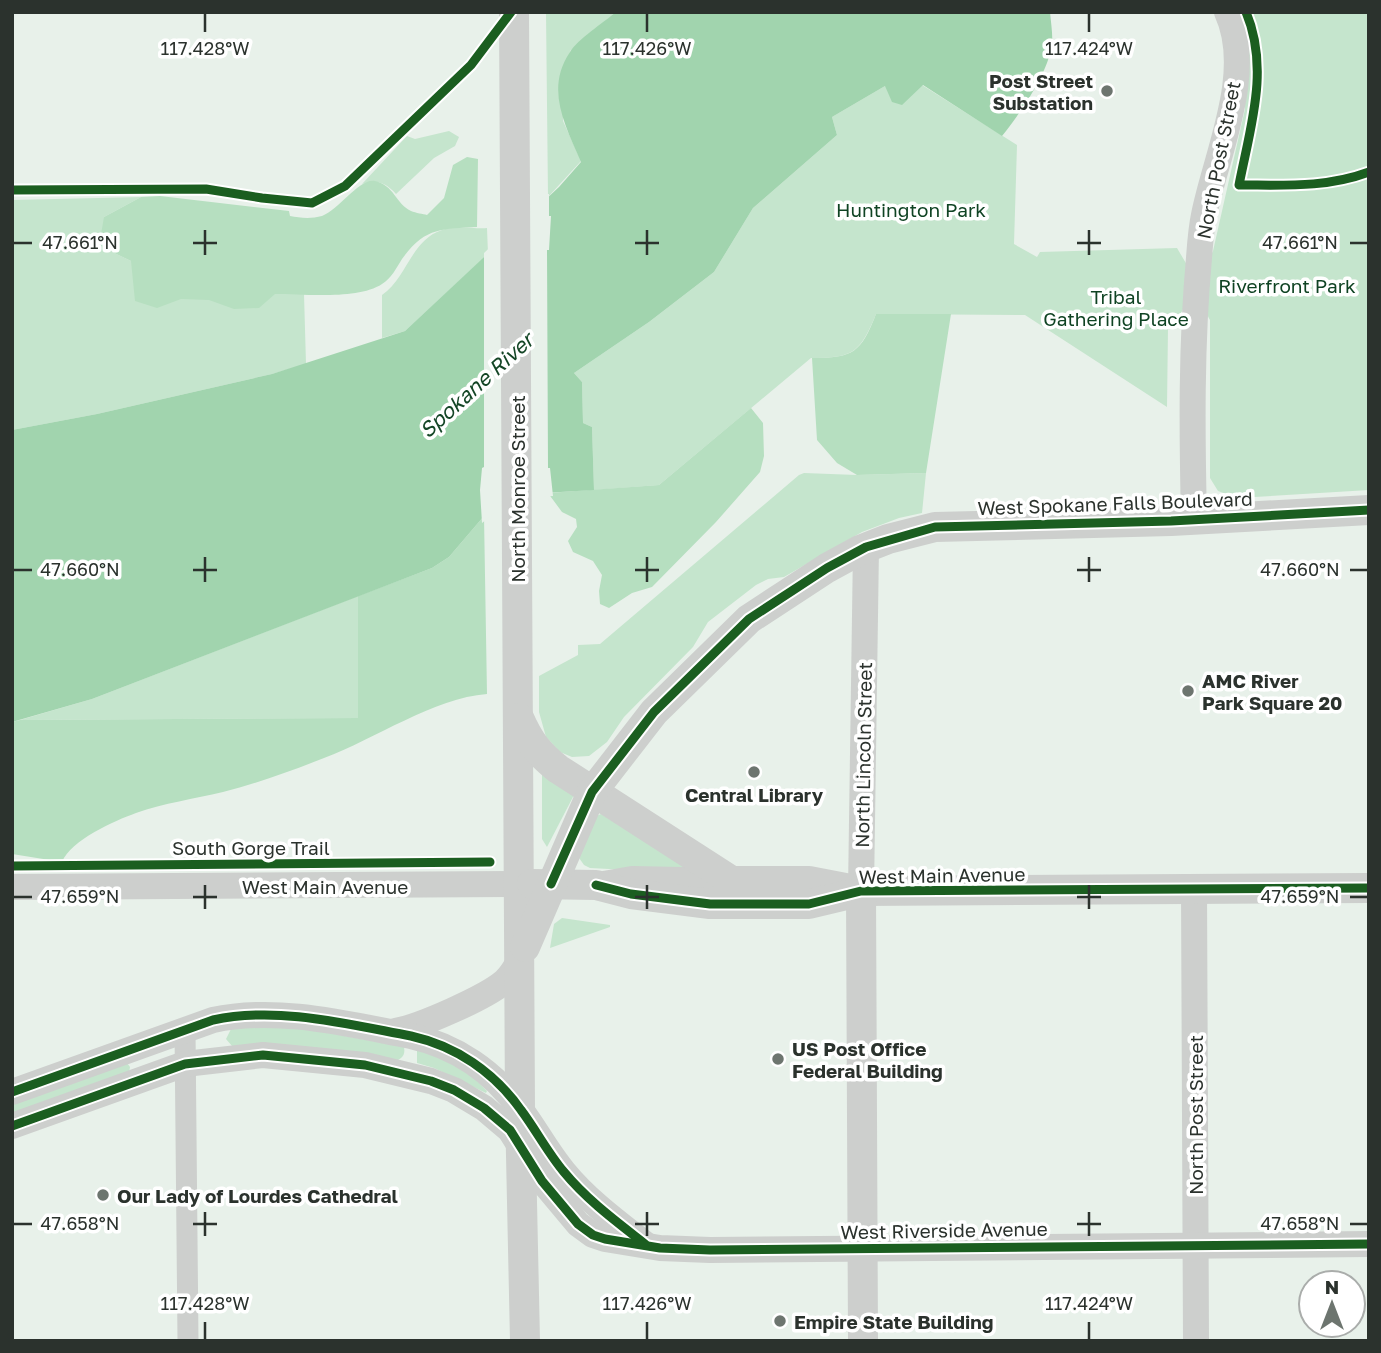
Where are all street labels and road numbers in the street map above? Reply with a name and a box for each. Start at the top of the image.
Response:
street label: North Post Street [1191,79,1245,241]
street label: North Monroe Street [506,395,529,583]
street label: West Spokane Falls Boulevard [977,487,1253,519]
street label: North Lincoln Street [850,662,876,848]
street label: South Gorge Trail [172,836,330,859]
street label: West Main Avenue [859,862,1025,888]
street label: West Main Avenue [242,875,408,898]
street label: North Post Street [1184,1035,1207,1195]
street label: West Riverside Avenue [840,1217,1048,1243]

